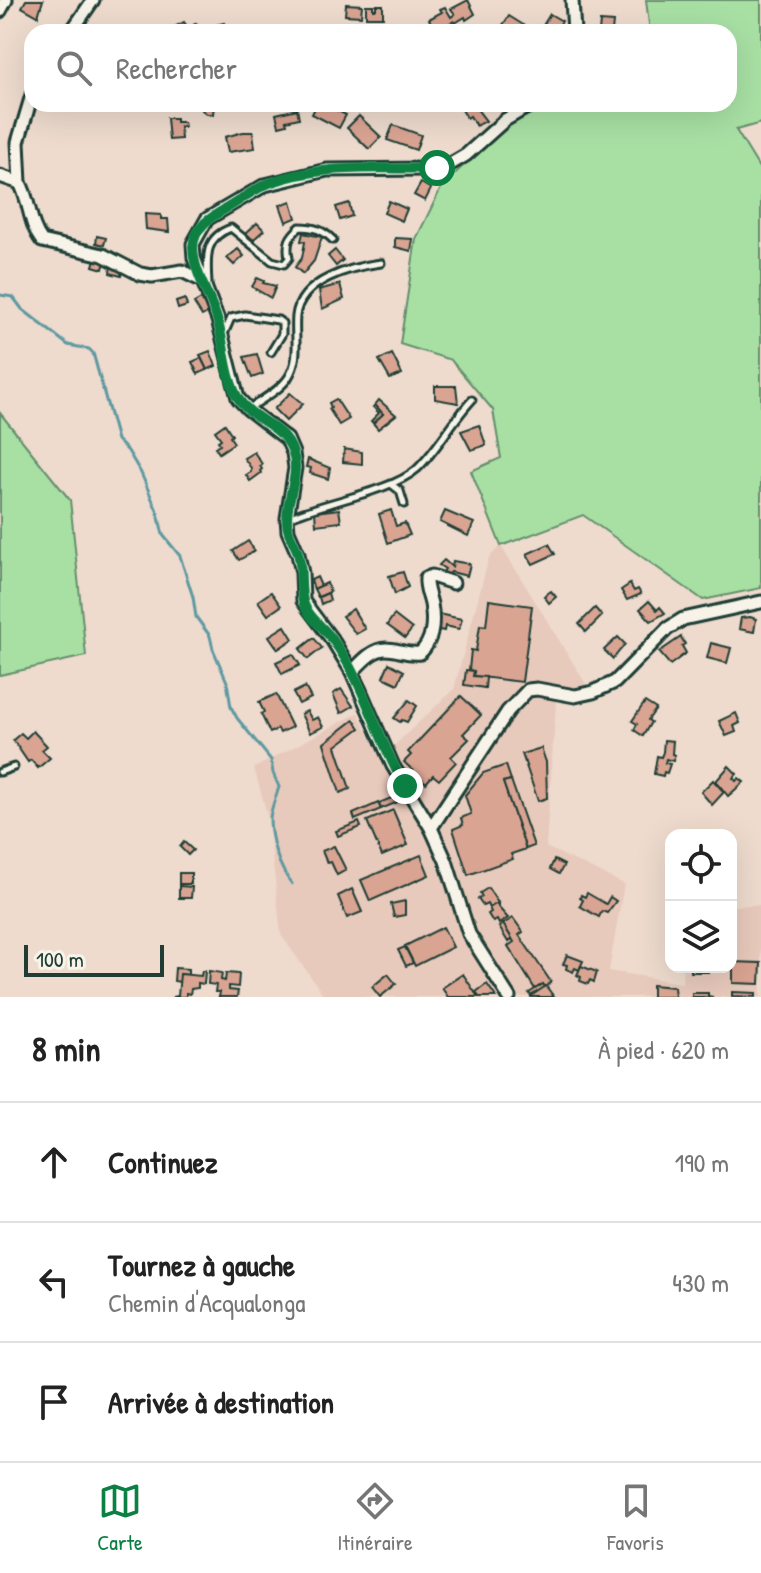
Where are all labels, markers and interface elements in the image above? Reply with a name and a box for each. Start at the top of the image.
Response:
search box [24,24,737,112]
icon: search [52,46,96,90]
text: Rechercher [116,48,237,88]
route start [419,150,455,186]
route end [387,768,423,804]
map controls [665,829,737,973]
button: locate [665,829,737,901]
button: layers [665,901,737,973]
scale bar [24,941,164,977]
text: 100 m [36,944,84,974]
text: 8 min [32,1026,101,1072]
text: À pied · 620 m [598,1032,729,1067]
icon: ahead [32,1140,76,1184]
text: Continuez [108,1142,217,1182]
text: 190 m [675,1145,729,1180]
text: Tournez à gauche [108,1245,295,1285]
icon: left [32,1260,76,1304]
text: 430 m [672,1265,729,1300]
text: Chemin d'Acqualonga [108,1285,305,1320]
icon: arrive [32,1380,76,1424]
text: Arrivée à destination [108,1382,334,1422]
tab: Carte [97,1479,143,1557]
tab: Itinéraire [337,1479,413,1557]
tab: Favoris [607,1479,664,1557]

